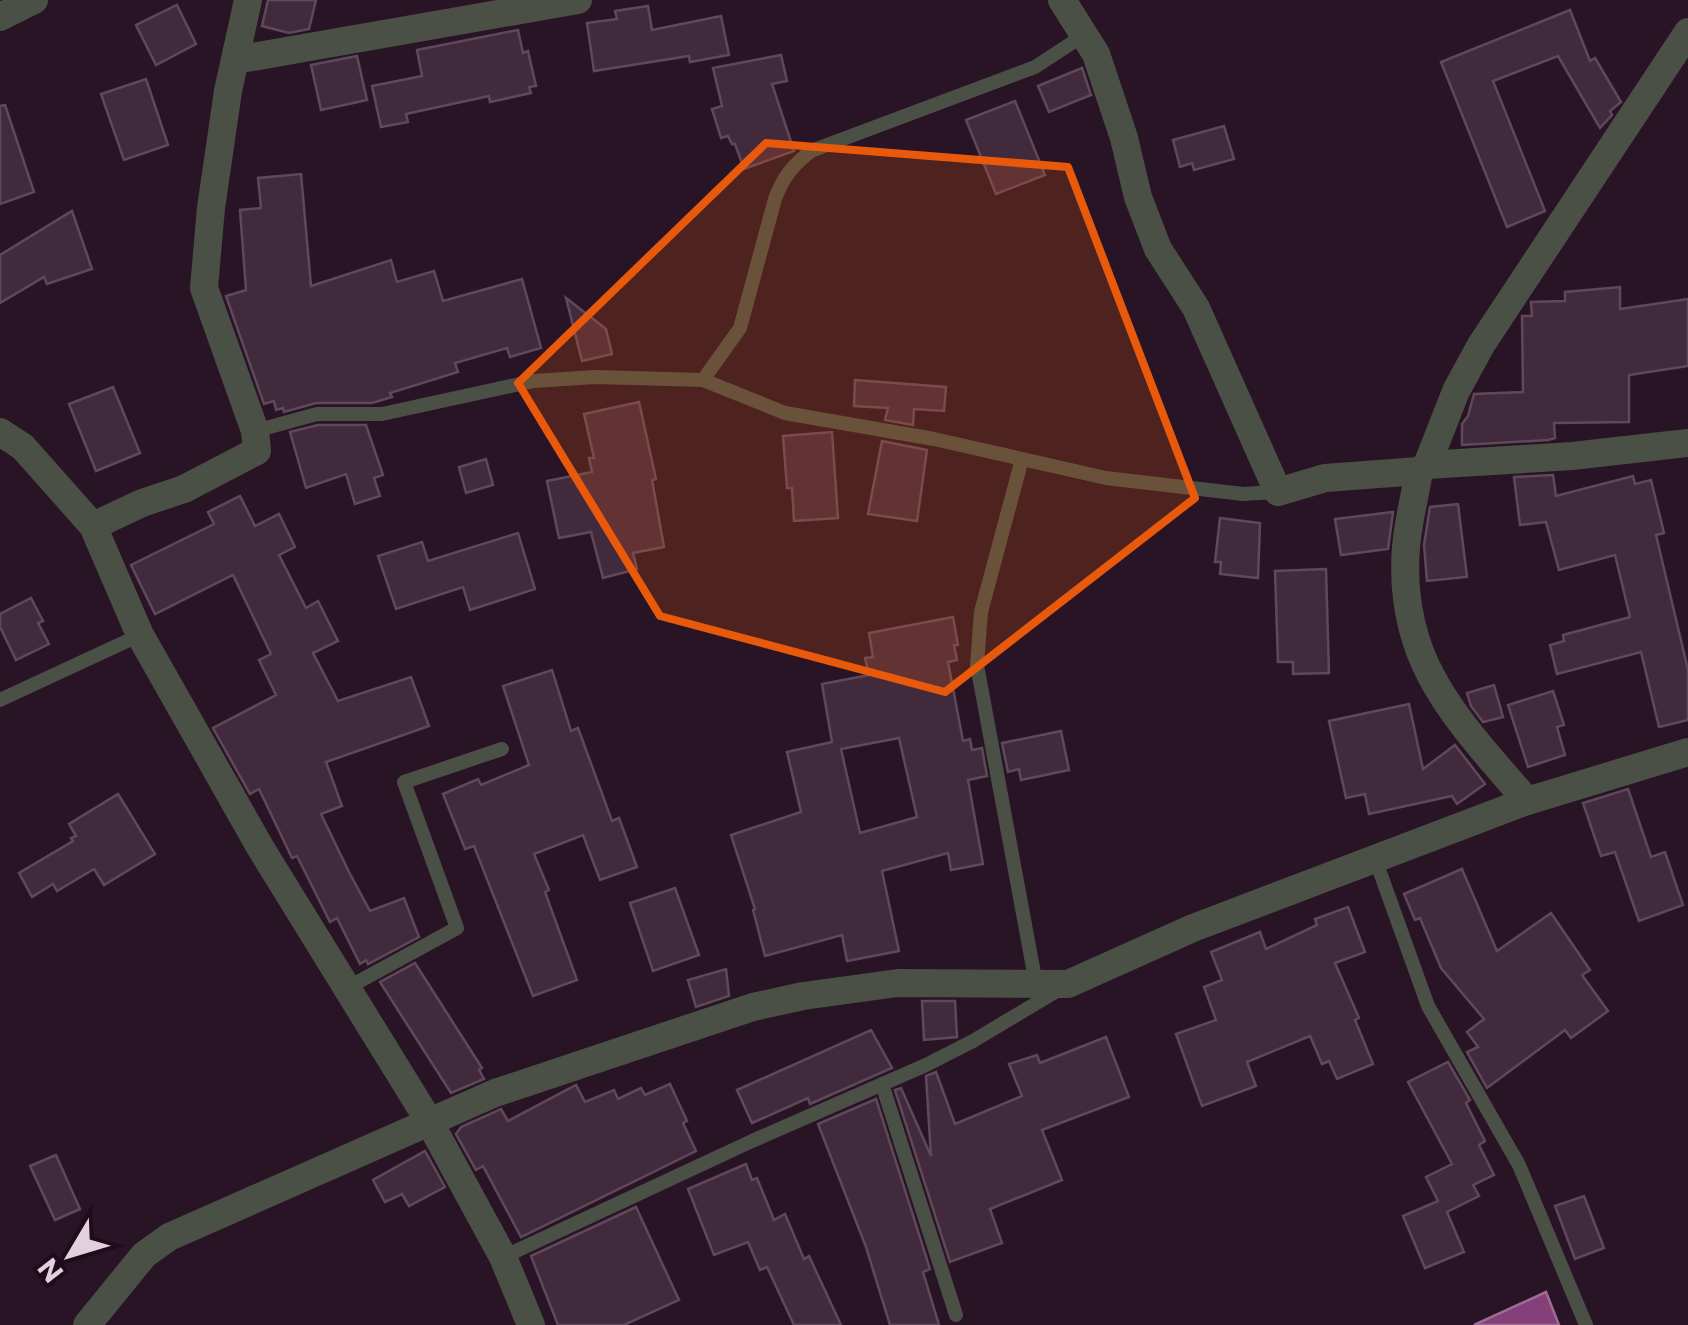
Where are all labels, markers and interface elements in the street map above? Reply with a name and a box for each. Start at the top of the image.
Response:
north arrow [20,1205,120,1305]
text: N [30,1252,69,1290]

